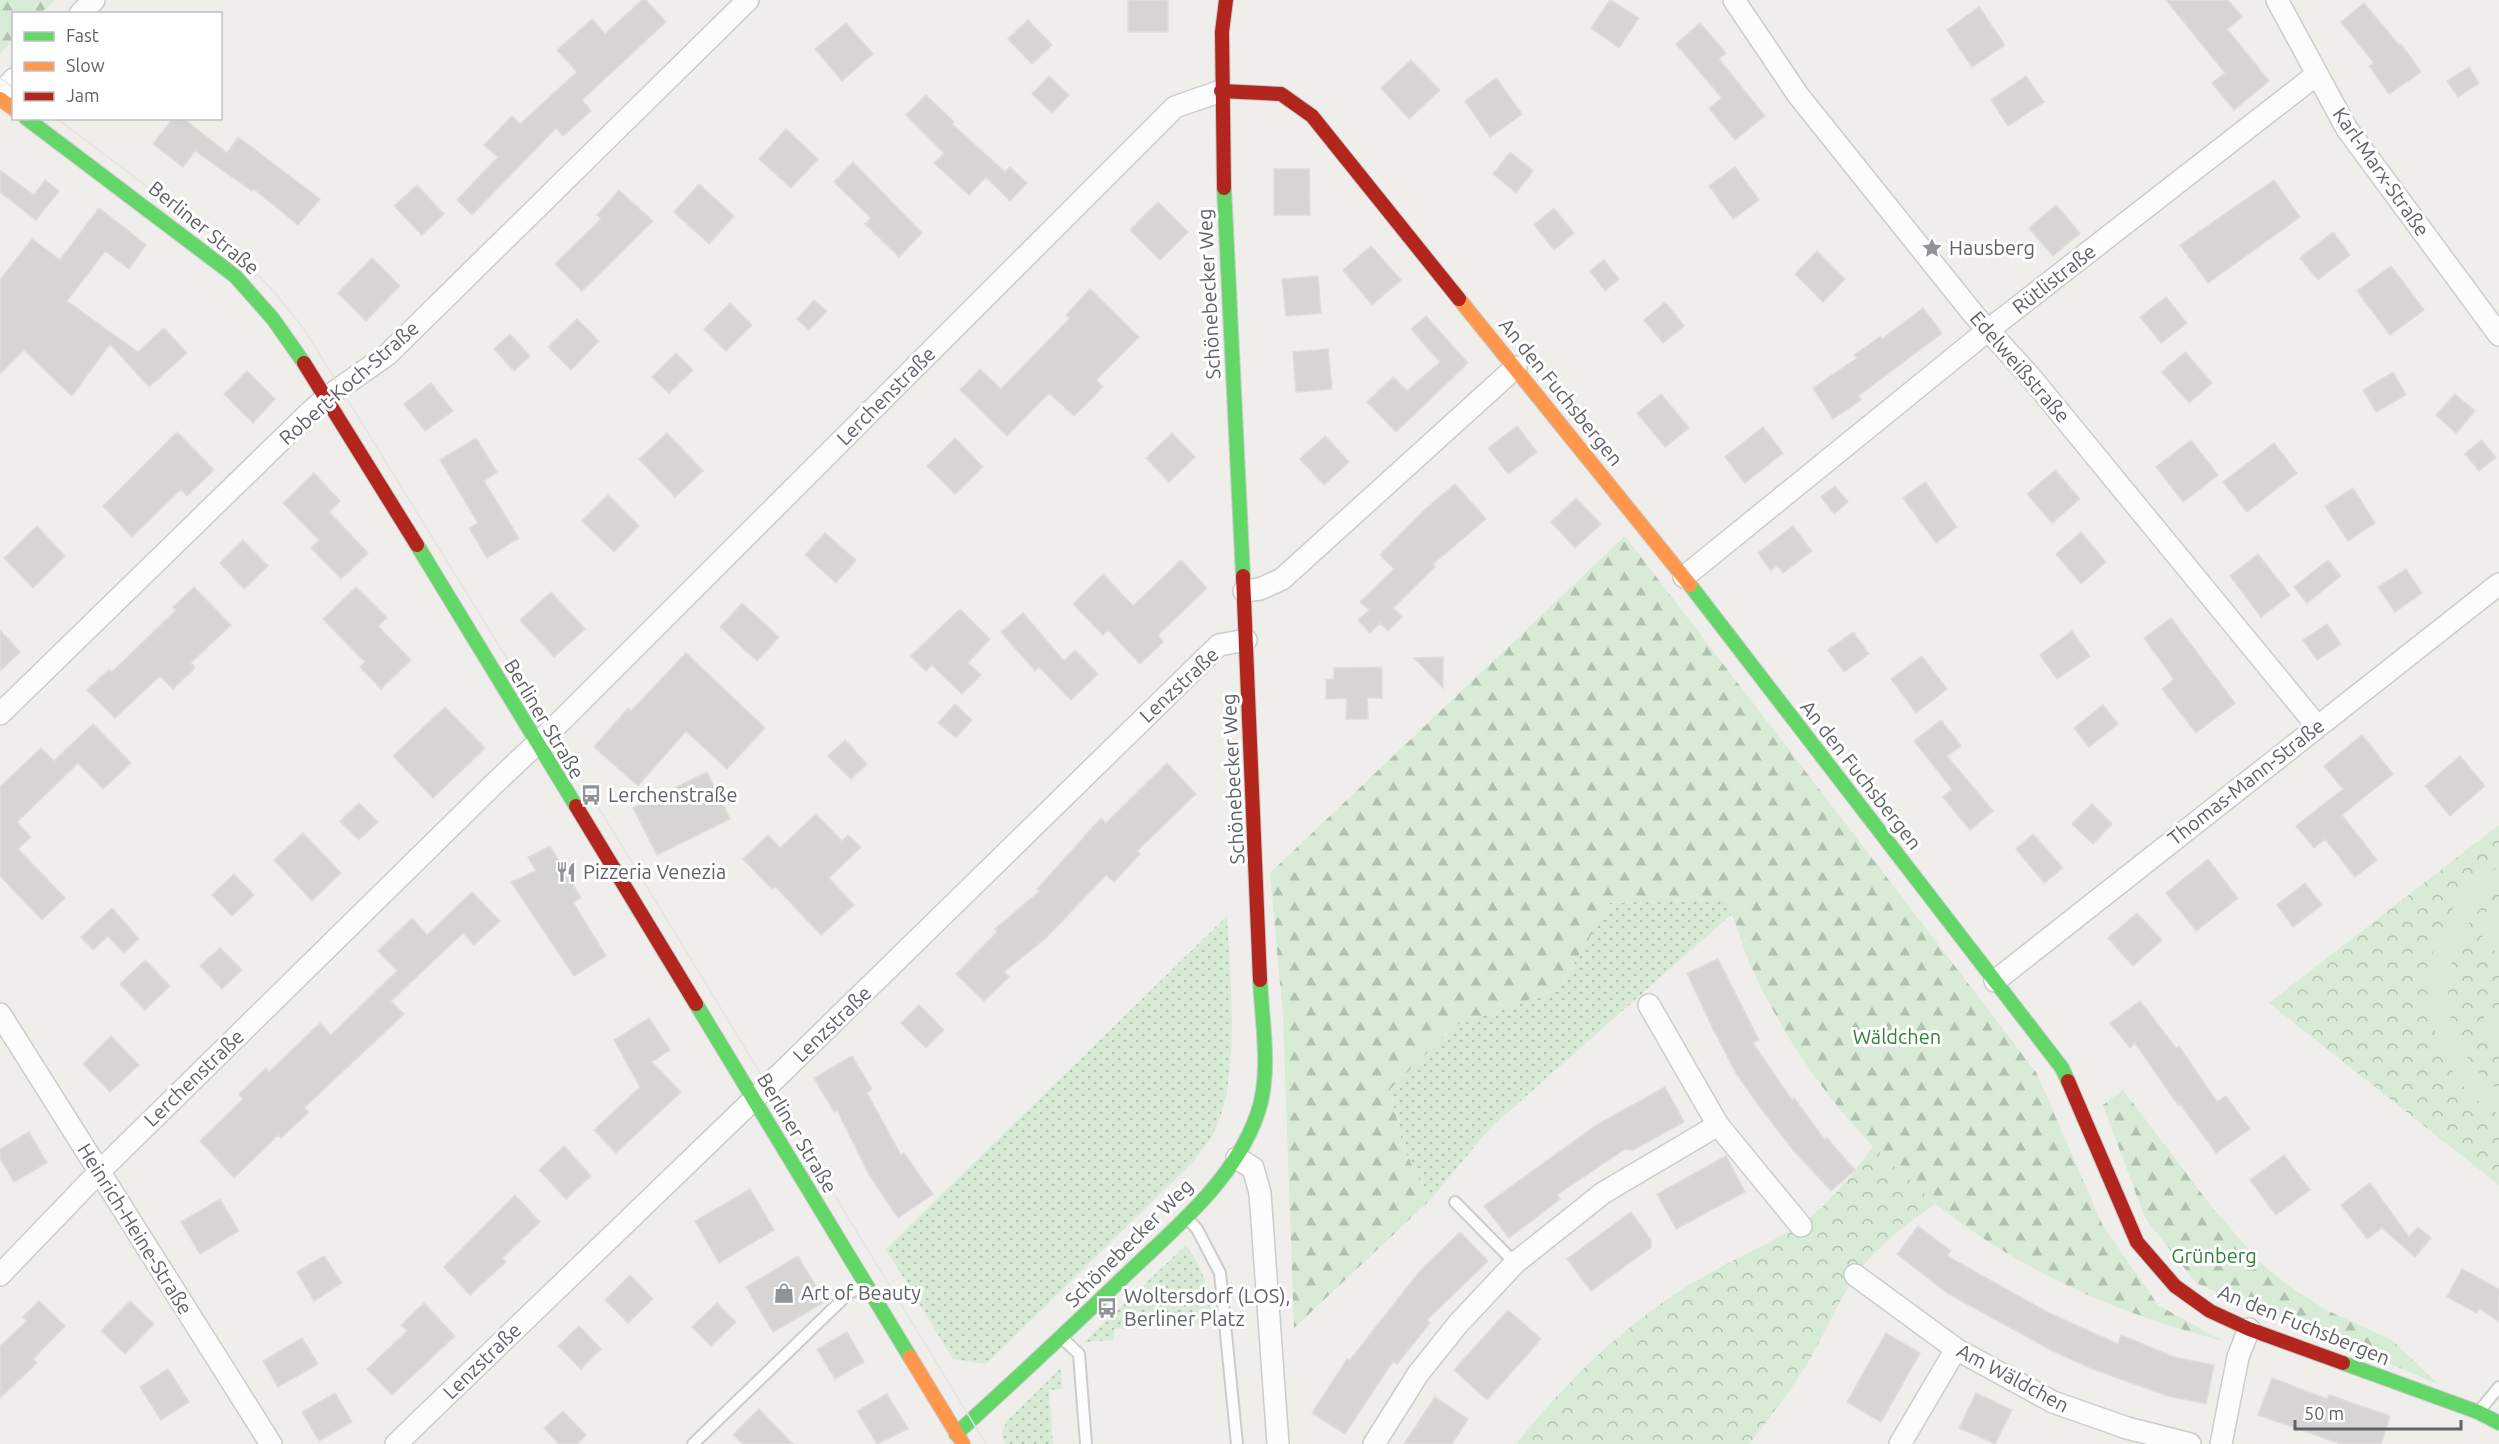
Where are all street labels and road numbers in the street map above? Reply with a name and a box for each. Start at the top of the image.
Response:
street label: Karl-Marx-Straße [2328,103,2434,240]
street label: Berliner Straße [144,176,264,279]
street label: Schönebecker Weg [1193,208,1224,380]
street label: Rütlistraße [2007,239,2100,318]
street label: Edelweißstraße [1966,306,2075,427]
street label: An den Fuchsbergen [1495,313,1628,470]
street label: Robert-Koch-Straße [274,316,423,449]
street label: Lerchenstraße [832,342,940,450]
street label: Lenzstraße [1134,642,1223,727]
street label: Berliner Straße [500,655,589,783]
street label: Schönebecker Weg [1217,693,1248,865]
street label: An den Fuchsbergen [1796,695,1927,854]
street label: Thomas-Mann-Straße [2163,713,2328,850]
street label: Lenzstraße [788,981,875,1066]
street label: Lerchenstraße [139,1024,248,1131]
street label: Berliner Straße [753,1069,842,1197]
street label: Heinrich-Heine-Straße [73,1139,198,1319]
street label: Schönebecker Weg [1060,1174,1197,1311]
street label: An den Fuchsbergen [2215,1280,2393,1369]
street label: Lenzstraße [438,1318,525,1403]
street label: Am Wäldchen [1953,1338,2073,1417]

